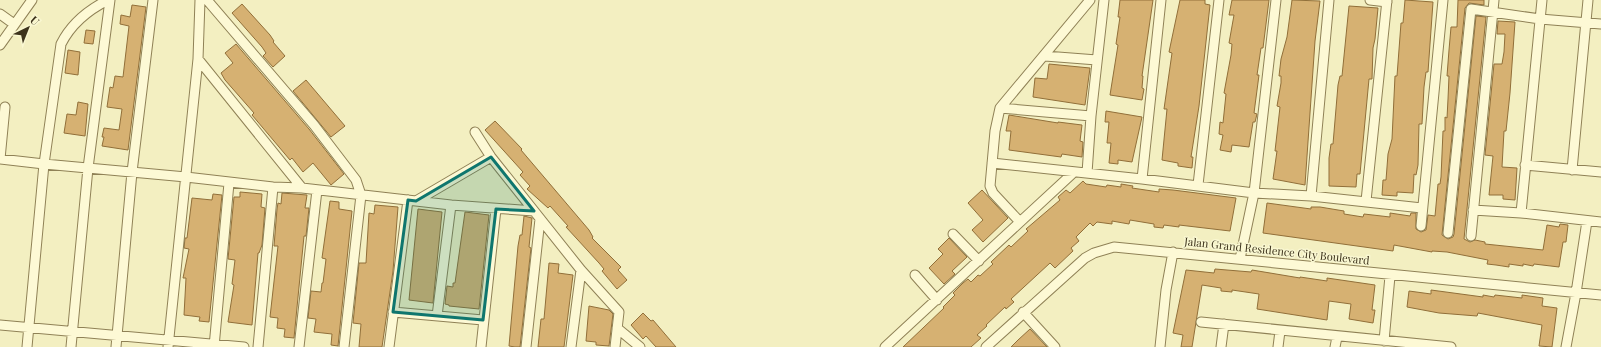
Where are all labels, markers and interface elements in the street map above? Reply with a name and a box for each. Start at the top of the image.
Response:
north arrow [8,8,48,48]
text: U [27,12,43,29]
street label: Jalan Grand Residence City Boulevard [1183,233,1371,268]

